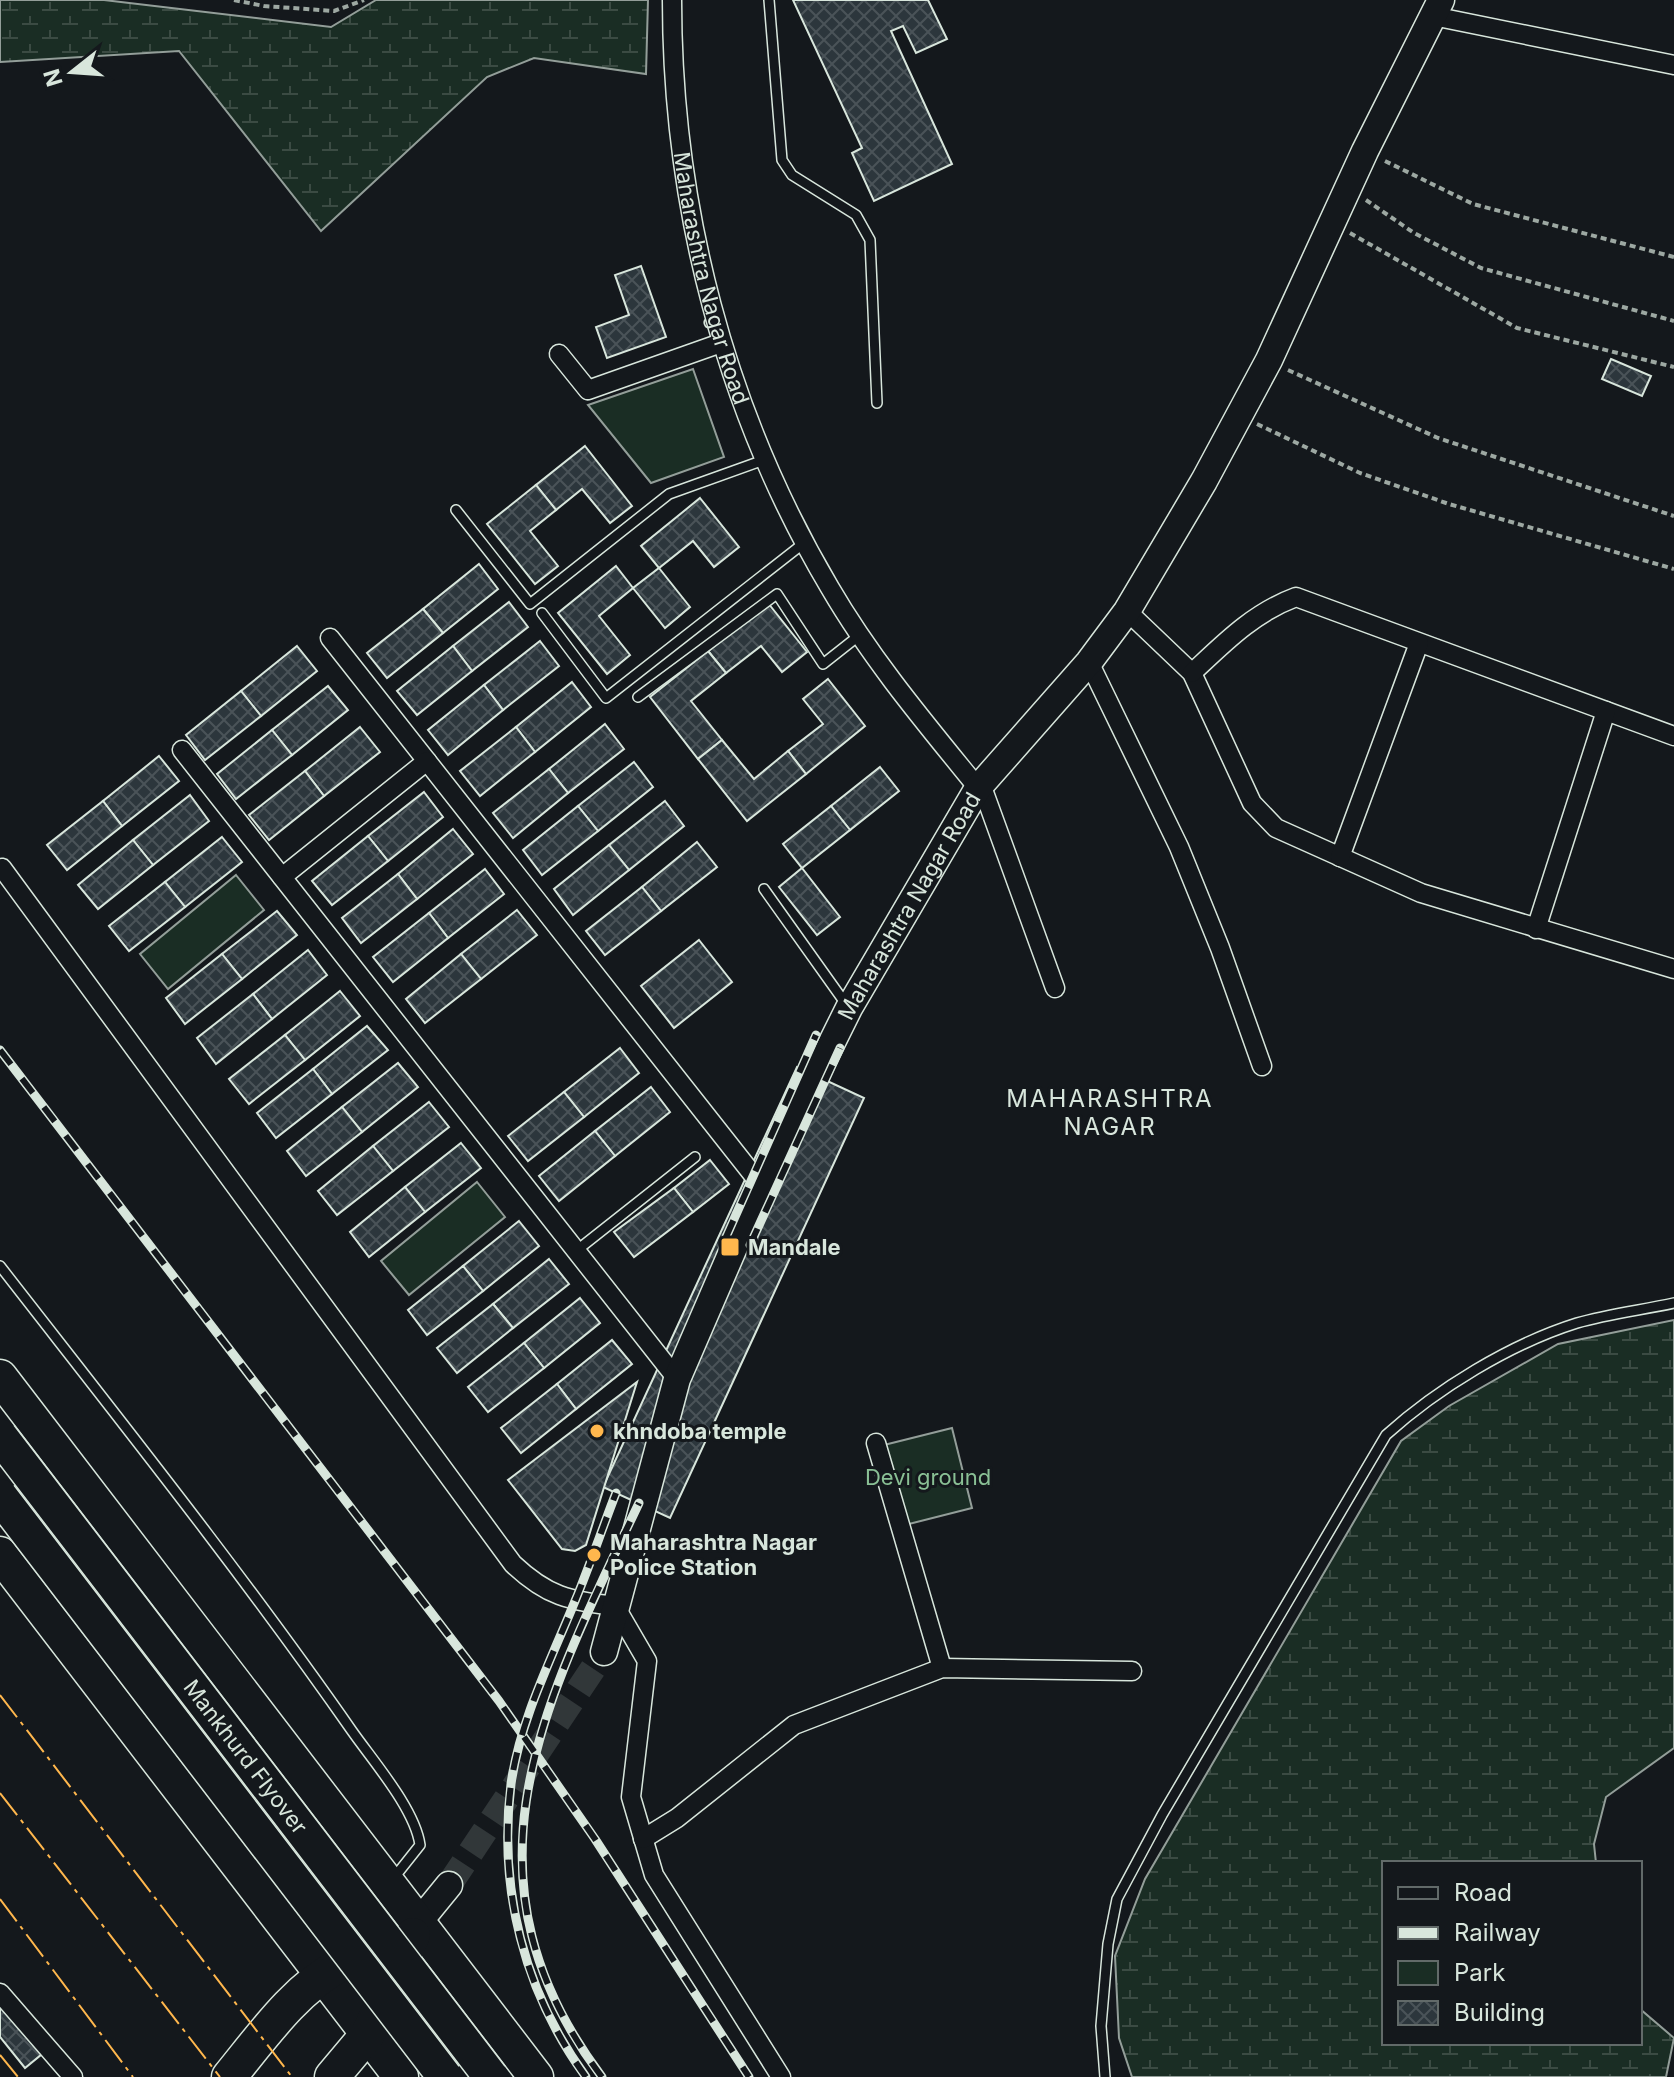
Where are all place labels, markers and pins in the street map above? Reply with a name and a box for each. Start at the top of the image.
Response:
place label: Mandale [748,1234,841,1260]
marker: Mandale [719,1236,741,1258]
place label: khndoba temple [613,1418,787,1444]
marker: khndoba temple [588,1422,606,1440]
place label: Maharashtra Nagar Police Station [610,1529,817,1580]
marker: Maharashtra Nagar Police Station [585,1546,603,1564]

